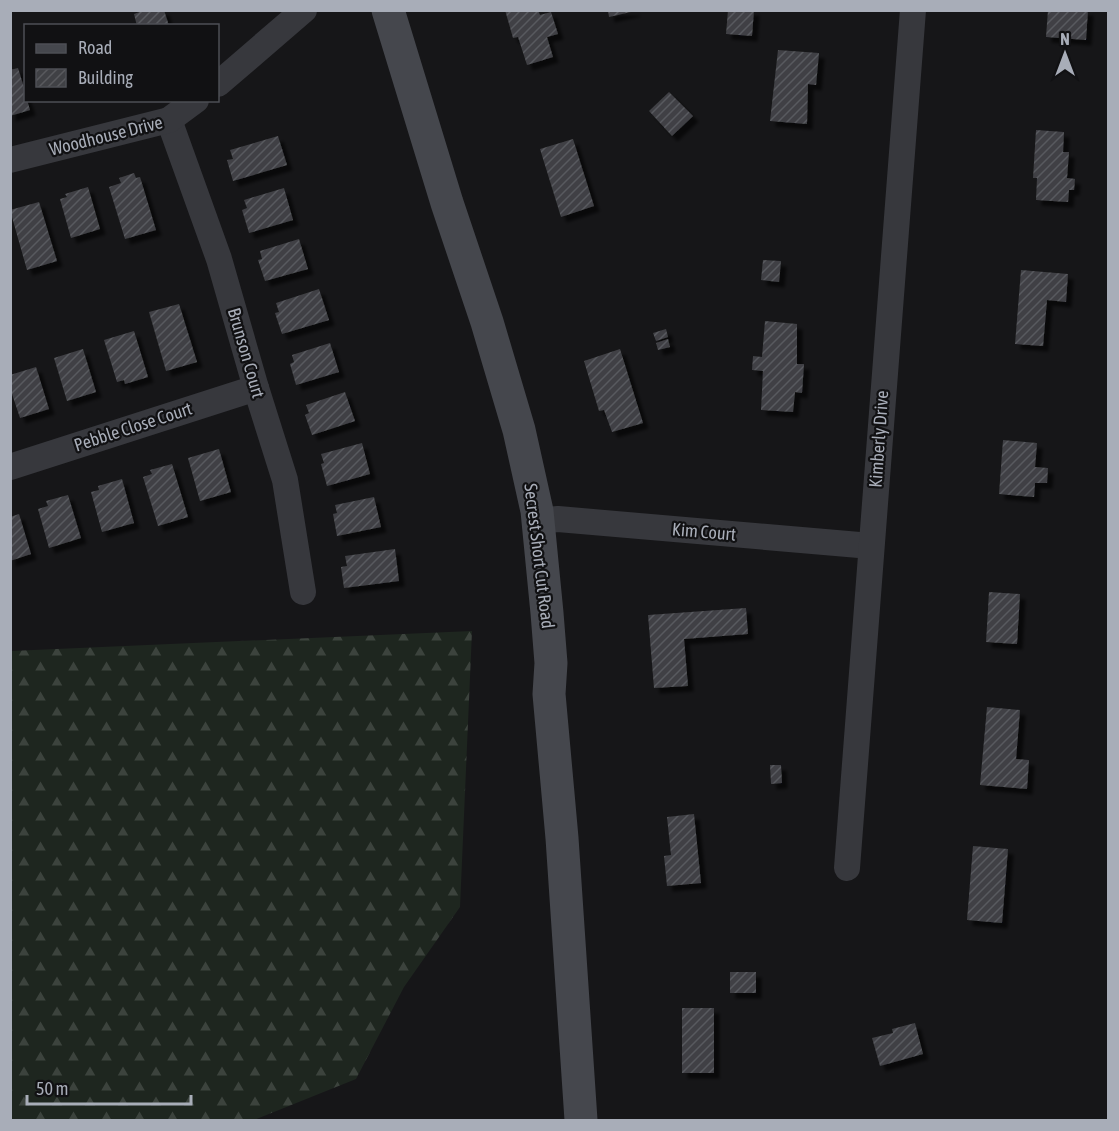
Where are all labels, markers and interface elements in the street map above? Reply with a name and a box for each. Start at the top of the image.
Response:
legend [24,24,219,102]
north arrow [1035,24,1095,84]
text: N [1060,30,1070,48]
text: Road [78,37,112,58]
text: Building [78,67,133,88]
street label: Woodhouse Drive [47,111,165,160]
street label: Brunson Court [224,305,269,400]
street label: Kimberly Drive [865,390,892,488]
street label: Pebble Close Court [71,398,194,455]
street label: Secrest Short Cut Road [520,482,559,630]
street label: Kim Court [671,518,737,545]
scale bar [27,1068,190,1106]
text: 50 m [36,1078,68,1099]

